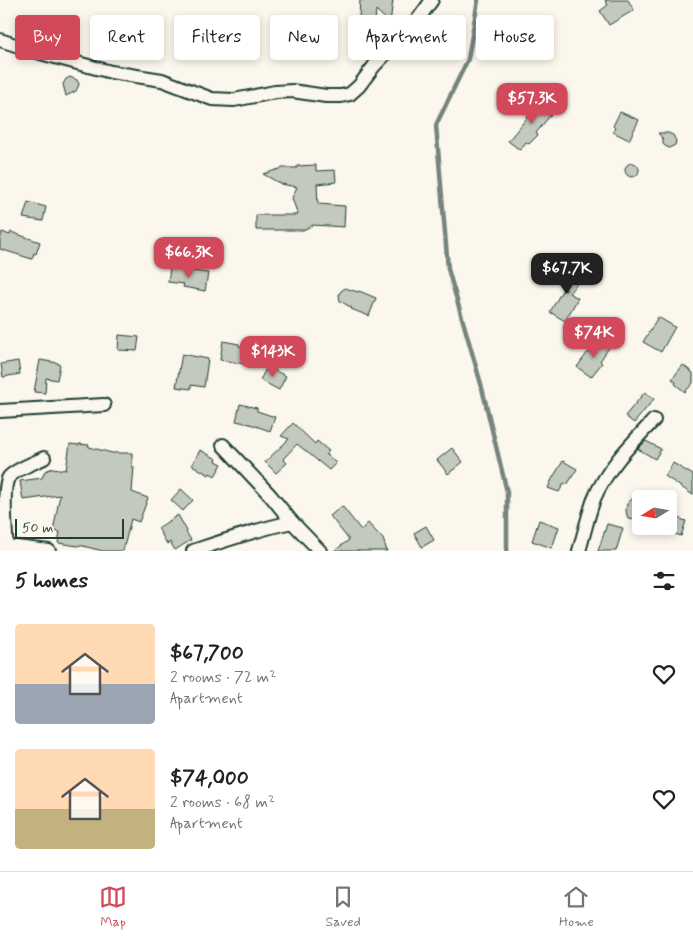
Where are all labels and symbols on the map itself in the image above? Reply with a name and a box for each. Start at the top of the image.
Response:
pin: $57.3K [491,82,573,125]
pin: $66.3K [148,236,230,279]
pin: $67.7K [526,252,608,295]
pin: $74K [564,316,624,359]
pin: $143K [238,336,308,378]
north arrow [632,490,678,535]
scale bar [15,516,124,539]

